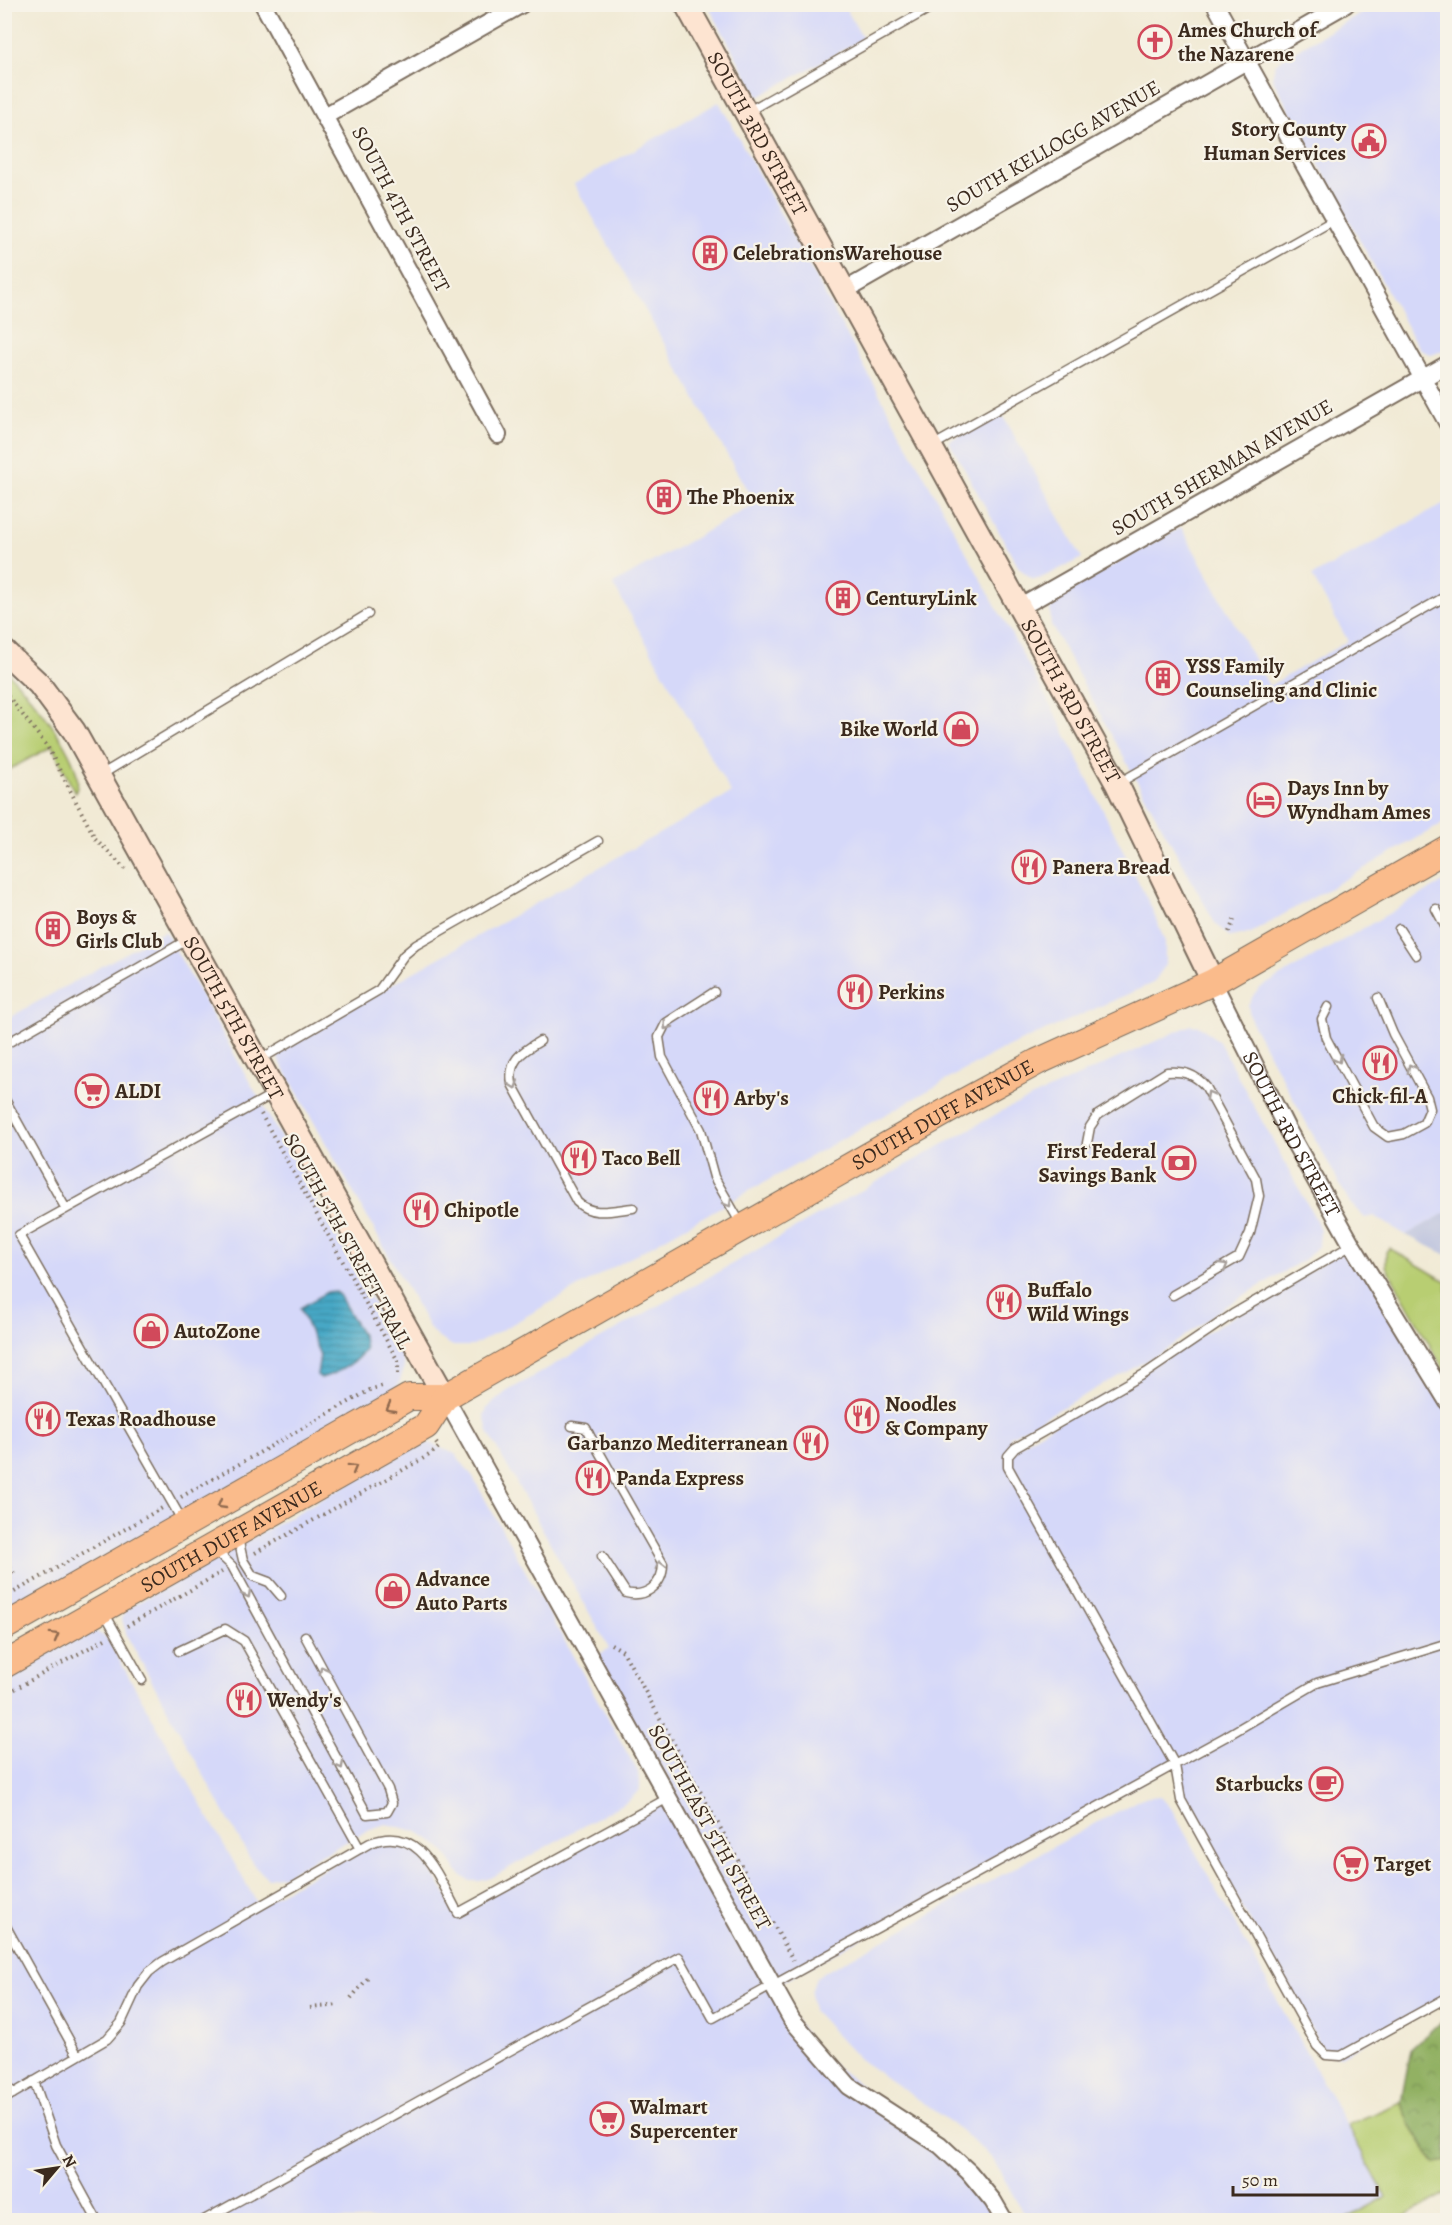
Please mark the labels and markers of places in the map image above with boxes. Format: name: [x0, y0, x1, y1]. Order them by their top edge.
place label: Ames Church of the Nazarene: [1177, 16, 1319, 68]
church icon: Ames Church of the Nazarene: [1137, 24, 1173, 60]
place label: Story County Human Services: [1203, 115, 1347, 167]
public building icon: Story County Human Services: [1351, 123, 1387, 159]
building icon: CelebrationsWarehouse: [692, 235, 728, 271]
place label: CelebrationsWarehouse: [733, 239, 942, 267]
building icon: The Phoenix: [646, 479, 682, 515]
place label: The Phoenix: [687, 483, 795, 511]
building icon: CenturyLink: [825, 580, 861, 616]
place label: CenturyLink: [866, 584, 977, 612]
place label: YSS Family Counseling and Clinic: [1185, 652, 1377, 704]
building icon: YSS Family Counseling and Clinic: [1145, 660, 1181, 696]
shop icon: Bike World: [943, 711, 979, 747]
place label: Bike World: [840, 715, 939, 743]
place label: Days Inn by Wyndham Ames: [1286, 774, 1431, 826]
hotel icon: Days Inn by Wyndham Ames: [1246, 782, 1282, 818]
restaurant icon: Panera Bread: [1011, 849, 1047, 885]
place label: Panera Bread: [1052, 853, 1171, 881]
place label: Boys & Girls Club: [76, 903, 163, 955]
building icon: Boys & Girls Club: [35, 911, 71, 947]
restaurant icon: Perkins: [837, 974, 873, 1010]
place label: Perkins: [878, 978, 945, 1006]
restaurant icon: Chick-fil-A: [1362, 1045, 1398, 1081]
supermarket icon: ALDI: [74, 1073, 110, 1109]
place label: ALDI: [114, 1077, 161, 1105]
restaurant icon: Arby's: [693, 1080, 729, 1116]
place label: Chick-fil-A: [1332, 1082, 1429, 1110]
place label: Arby's: [733, 1084, 789, 1112]
place label: First Federal Savings Bank: [1039, 1137, 1156, 1189]
restaurant icon: Taco Bell: [561, 1140, 597, 1176]
place label: Taco Bell: [602, 1144, 681, 1172]
bank icon: First Federal Savings Bank: [1161, 1145, 1197, 1181]
restaurant icon: Chipotle: [403, 1192, 439, 1228]
place label: Chipotle: [444, 1196, 519, 1224]
place label: Buffalo Wild Wings: [1026, 1276, 1129, 1328]
restaurant icon: Buffalo Wild Wings: [986, 1284, 1022, 1320]
shop icon: AutoZone: [133, 1313, 169, 1349]
place label: AutoZone: [173, 1317, 261, 1345]
place label: Noodles & Company: [885, 1390, 989, 1442]
restaurant icon: Noodles & Company: [844, 1398, 880, 1434]
restaurant icon: Texas Roadhouse: [25, 1401, 61, 1437]
place label: Texas Roadhouse: [66, 1405, 216, 1433]
restaurant icon: Garbanzo Mediterranean: [793, 1425, 829, 1461]
place label: Garbanzo Mediterranean: [567, 1429, 788, 1457]
restaurant icon: Panda Express: [575, 1460, 611, 1496]
place label: Panda Express: [616, 1464, 744, 1492]
place label: Advance Auto Parts: [415, 1565, 508, 1617]
shop icon: Advance Auto Parts: [375, 1573, 411, 1609]
restaurant icon: Wendy's: [226, 1682, 262, 1718]
place label: Wendy's: [266, 1686, 342, 1714]
cafe icon: Starbucks: [1308, 1766, 1344, 1802]
place label: Starbucks: [1216, 1770, 1303, 1798]
supermarket icon: Target: [1333, 1846, 1369, 1882]
place label: Target: [1374, 1850, 1431, 1878]
place label: Walmart Supercenter: [629, 2093, 738, 2145]
supermarket icon: Walmart Supercenter: [589, 2101, 625, 2137]

